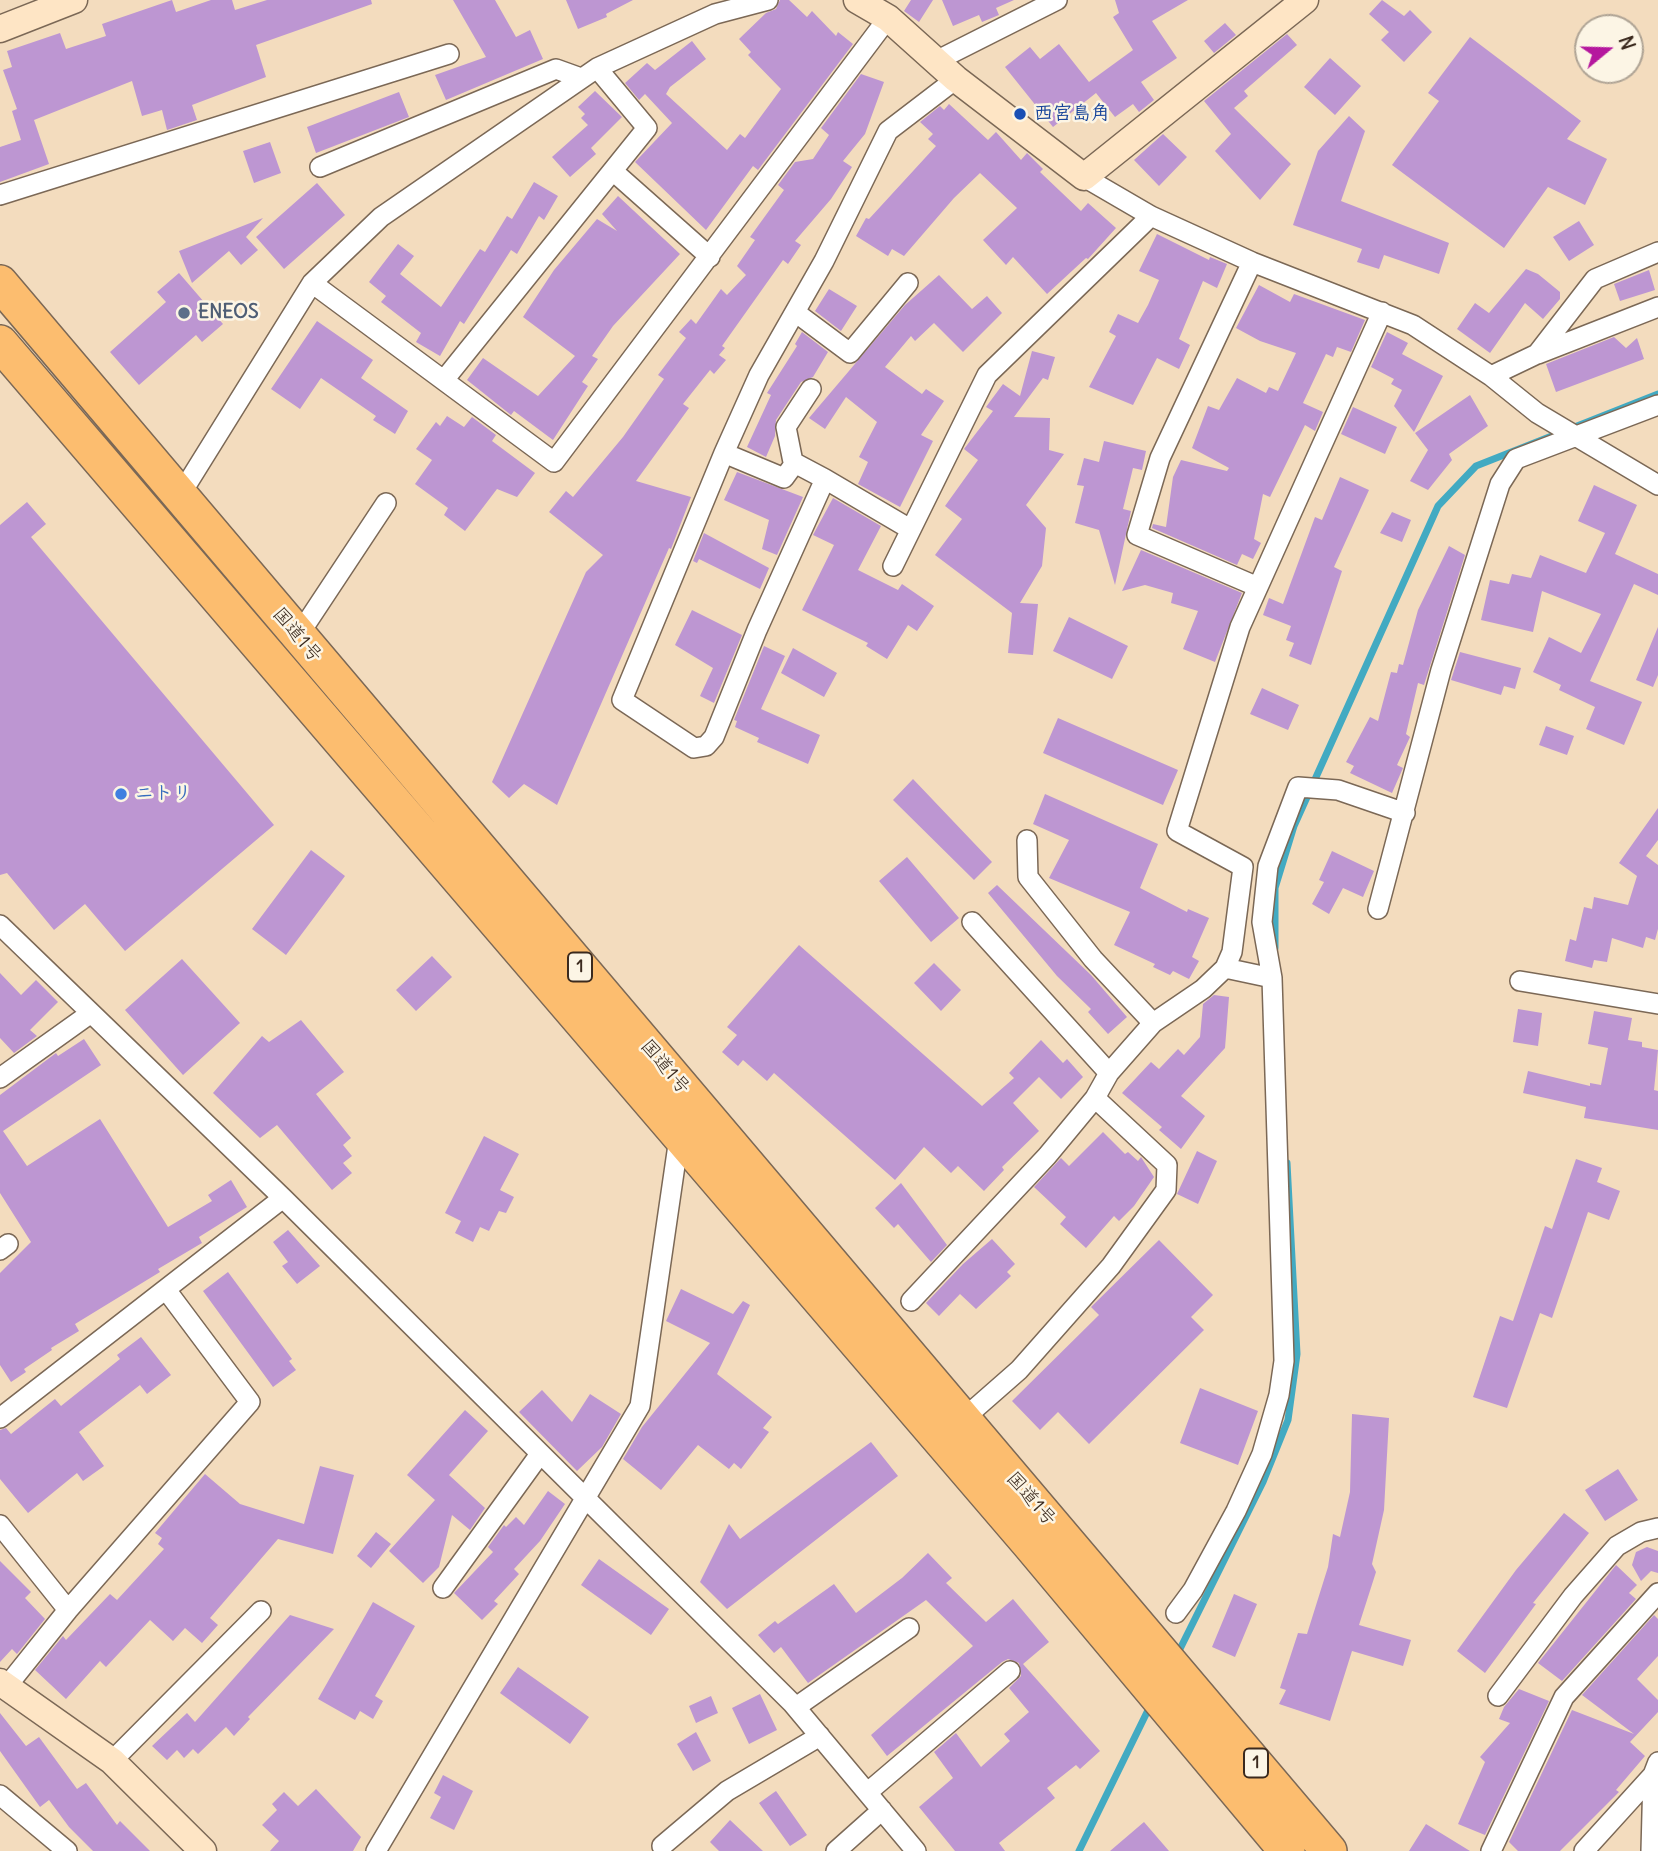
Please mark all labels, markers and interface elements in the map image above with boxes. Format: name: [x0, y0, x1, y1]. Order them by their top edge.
north arrow: [1574, 14, 1644, 84]
text: N: [1613, 33, 1640, 53]
place label: 西宮島角: [1034, 103, 1110, 125]
marker: 西宮島角: [1012, 106, 1028, 122]
place label: ENEOS: [198, 302, 258, 324]
marker: ENEOS: [176, 305, 192, 321]
street label: 国道1号: [268, 603, 326, 667]
place label: ニトリ: [135, 783, 192, 805]
marker: ニトリ: [113, 786, 129, 802]
road number: 1: [568, 952, 592, 982]
street label: 国道1号: [636, 1035, 694, 1099]
street label: 国道1号: [1001, 1467, 1061, 1531]
road number: 1: [1244, 1748, 1268, 1778]

